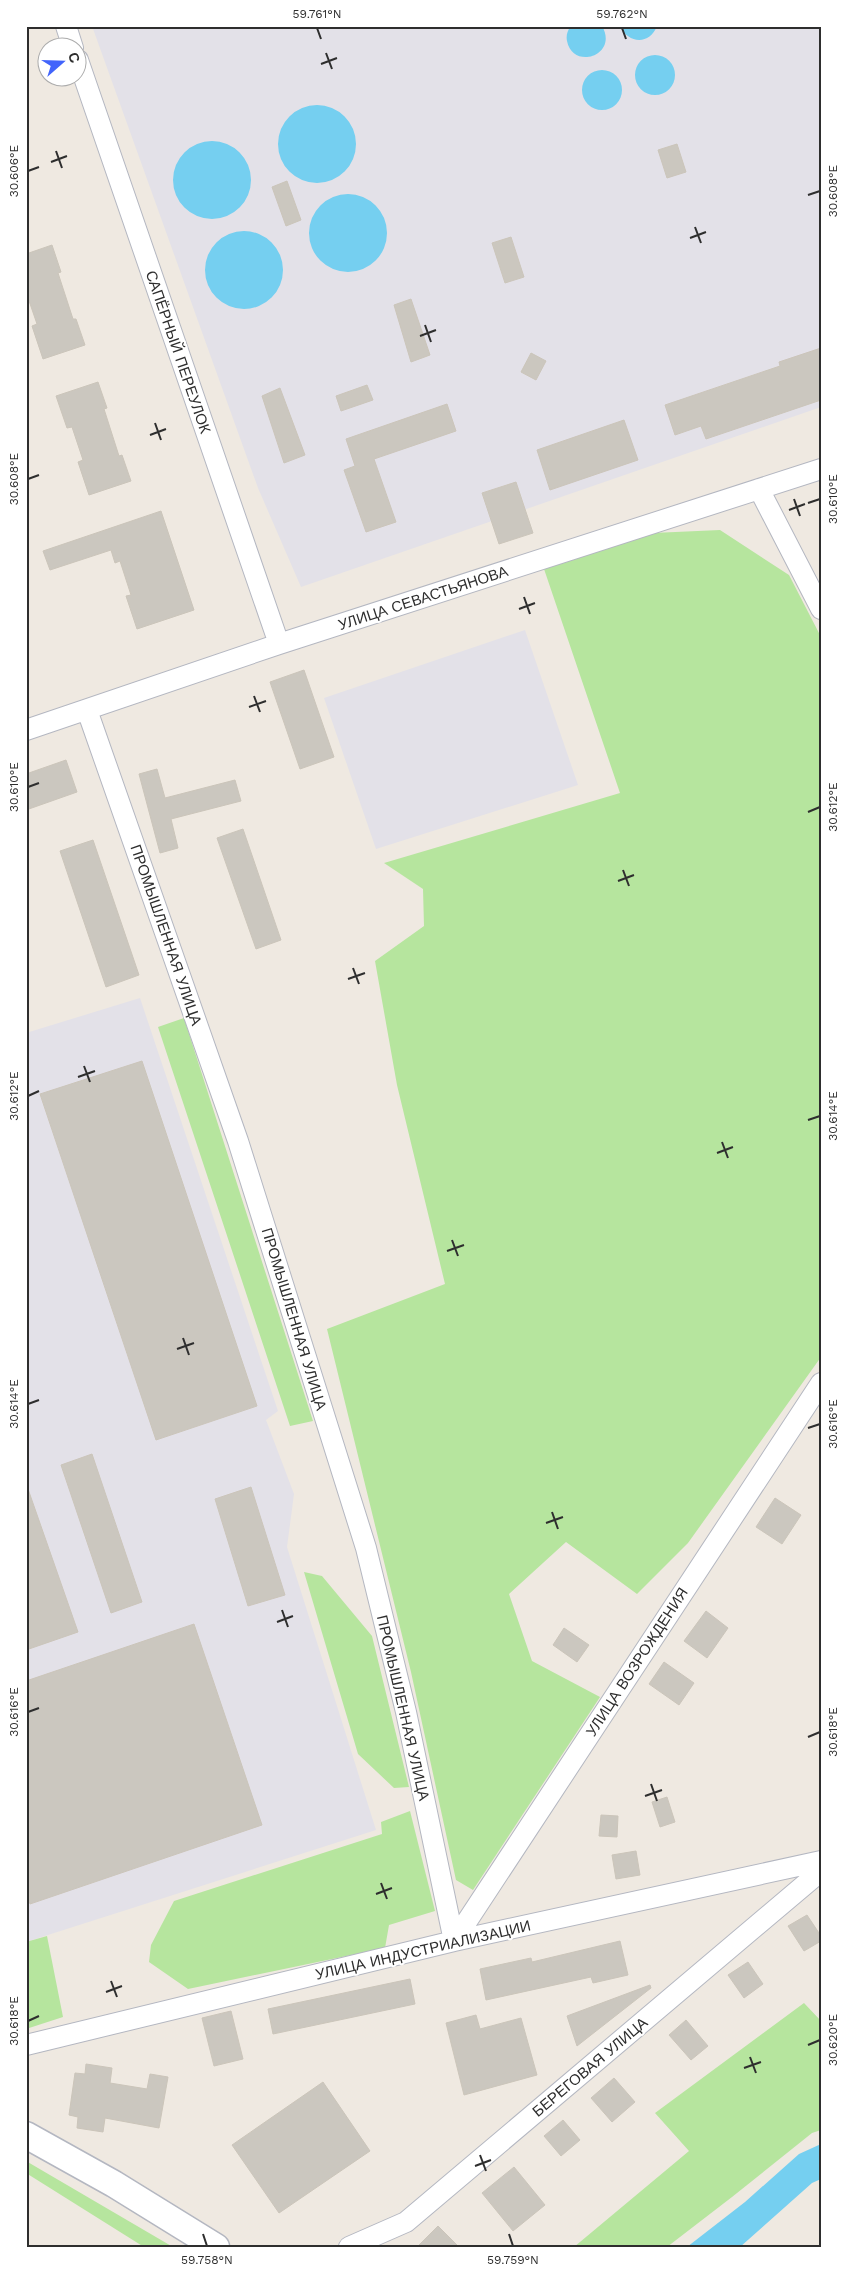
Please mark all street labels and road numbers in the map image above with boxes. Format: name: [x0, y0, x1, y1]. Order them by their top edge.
street label: САПЁРНЫЙ ПЕРЕУЛОК: [142, 268, 214, 436]
street label: УЛИЦА СЕВАСТЬЯНОВА: [336, 562, 510, 634]
street label: ПРОМЫШЛЕННАЯ УЛИЦА: [127, 842, 205, 1028]
street label: ПРОМЫШЛЕННАЯ УЛИЦА: [258, 1226, 330, 1412]
street label: УЛИЦА ВОЗРОЖДЕНИЯ: [582, 1584, 692, 1740]
street label: ПРОМЫШЛЕННАЯ УЛИЦА: [373, 1613, 433, 1803]
street label: УЛИЦА ИНДУСТРИАЛИЗАЦИИ: [314, 1916, 532, 1984]
street label: БЕРЕГОВАЯ УЛИЦА: [529, 2013, 651, 2121]

